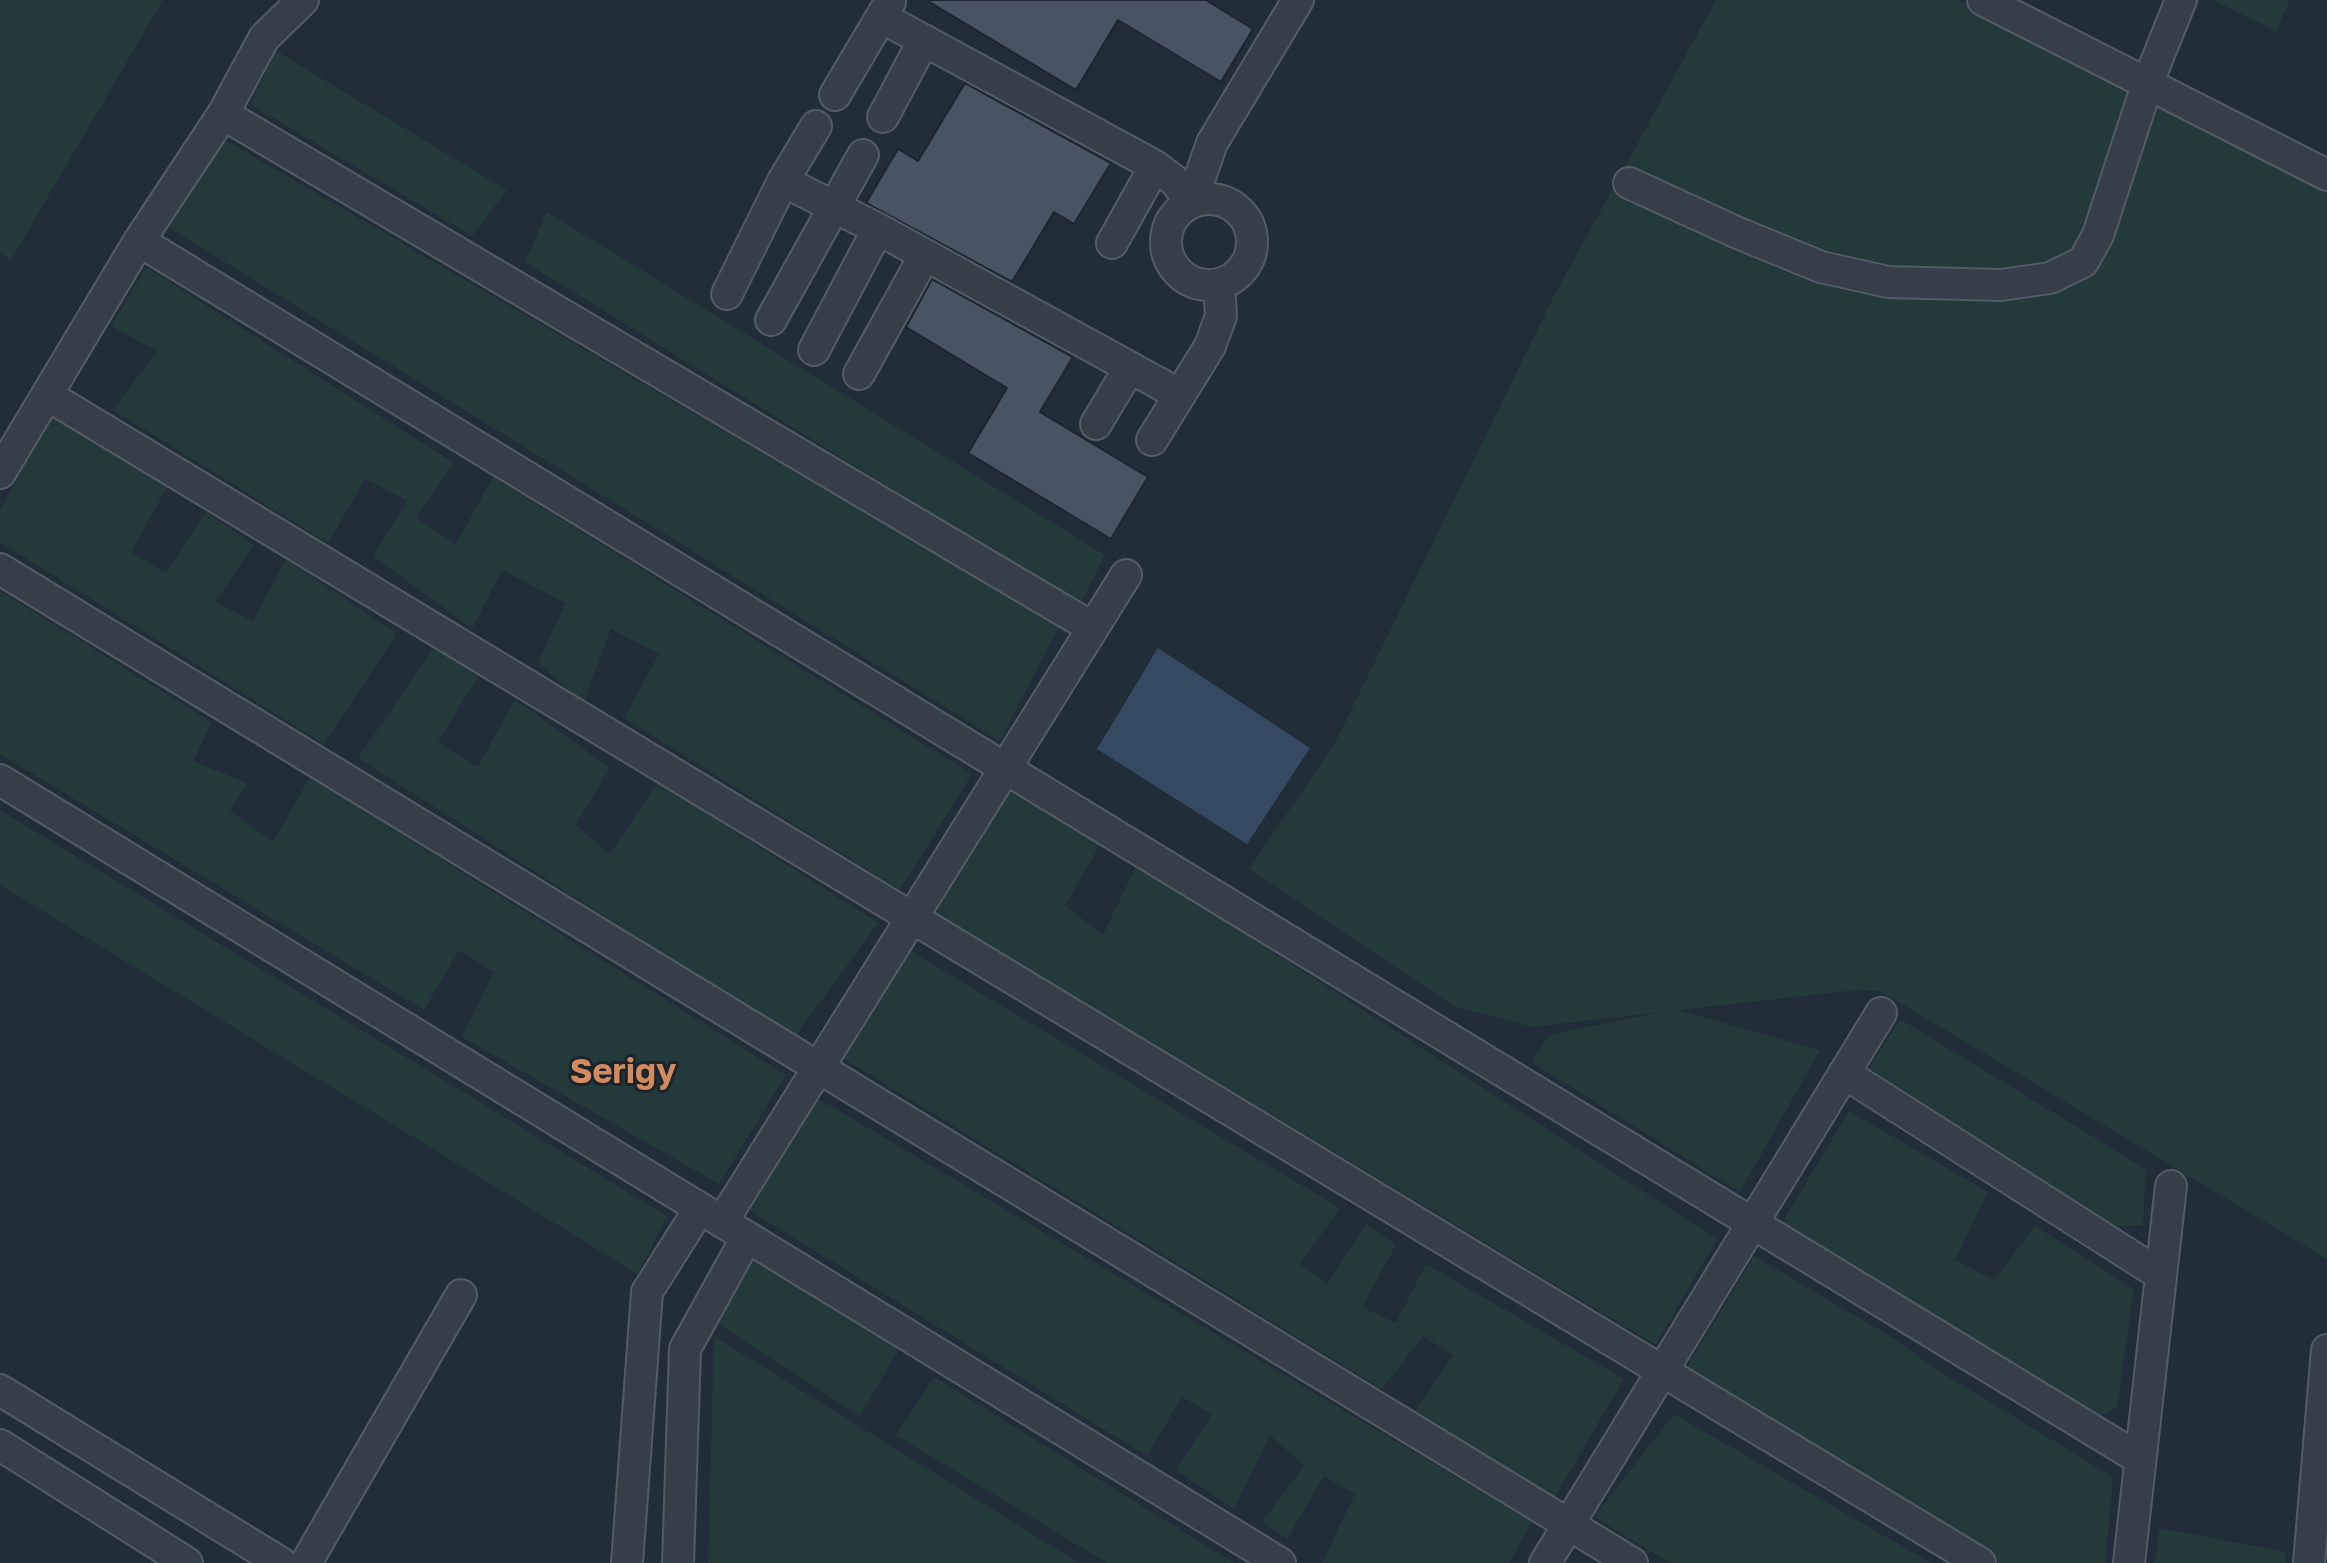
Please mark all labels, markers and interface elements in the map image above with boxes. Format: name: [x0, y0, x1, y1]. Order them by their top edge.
district label: Serigy: [570, 1052, 676, 1092]

